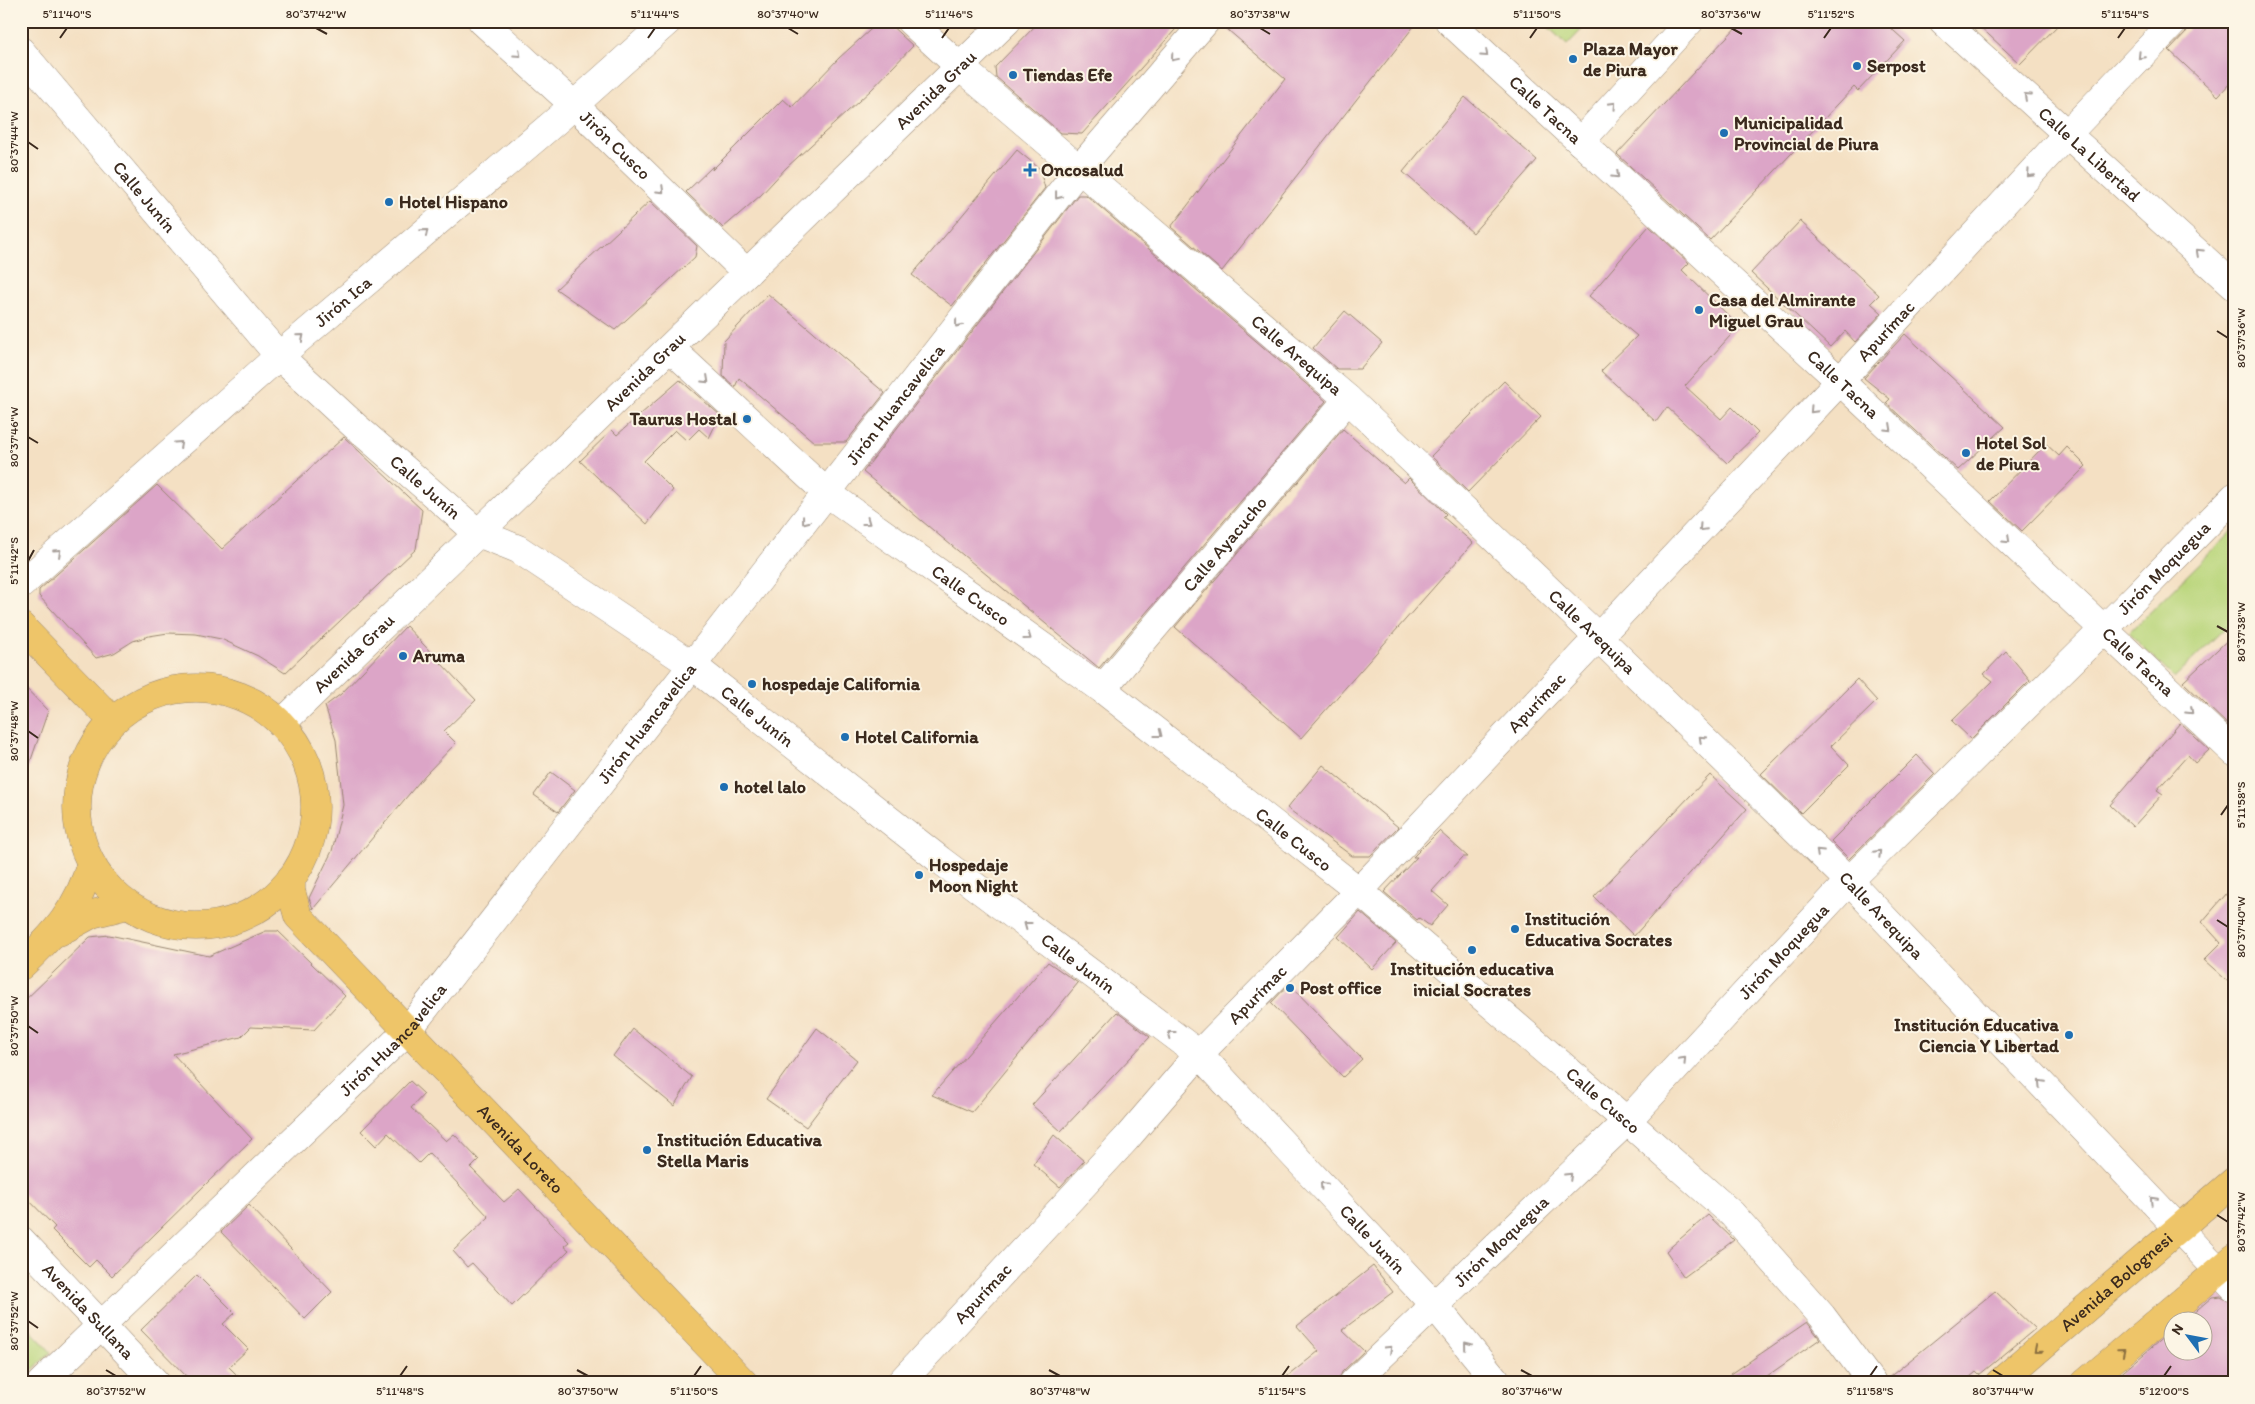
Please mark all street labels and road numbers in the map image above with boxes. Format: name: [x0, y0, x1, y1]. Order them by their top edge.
street label: Avenida Grau: [891, 46, 981, 134]
street label: Calle Tacna: [1504, 71, 1587, 149]
street label: Calle La Libertad: [2034, 102, 2145, 207]
street label: Jirón Cusco: [575, 106, 655, 184]
street label: Calle Junín: [108, 156, 181, 237]
street label: Jirón Ica: [310, 271, 377, 332]
street label: Apurímac: [1853, 296, 1919, 366]
street label: Calle Arequipa: [1246, 310, 1347, 401]
street label: Avenida Grau: [600, 327, 690, 416]
street label: Jirón Huancavelica: [841, 339, 950, 470]
street label: Calle Tacna: [1802, 345, 1884, 424]
street label: Calle Junín: [385, 450, 465, 524]
street label: Calle Ayacucho: [1178, 492, 1272, 596]
street label: Jirón Moquegua: [2113, 516, 2216, 620]
street label: Calle Cusco: [927, 560, 1014, 631]
street label: Calle Arequipa: [1544, 585, 1641, 679]
street label: Avenida Grau: [309, 609, 399, 698]
street label: Calle Tacna: [2097, 622, 2179, 701]
street label: Jirón Huancavelica: [593, 658, 701, 788]
street label: Apurímac: [1503, 668, 1570, 737]
street label: Calle Junín: [716, 681, 798, 752]
street label: Calle Cusco: [1251, 803, 1336, 876]
street label: Calle Arequipa: [1835, 867, 1929, 964]
street label: Jirón Moquegua: [1734, 898, 1834, 1004]
street label: Calle Junín: [1037, 928, 1120, 998]
street label: Apurímac: [1223, 960, 1291, 1029]
street label: Jirón Huancavelica: [335, 978, 452, 1101]
street label: Calle Cusco: [1561, 1062, 1645, 1139]
street label: Avenida Loreto: [473, 1100, 568, 1198]
street label: Jirón Moquegua: [1449, 1190, 1554, 1292]
street label: Calle Junín: [1335, 1200, 1410, 1279]
street label: Avenida Bolognesi: [2056, 1228, 2177, 1336]
street label: Avenida Sullana: [38, 1258, 139, 1365]
street label: Apurímac: [949, 1259, 1016, 1328]

